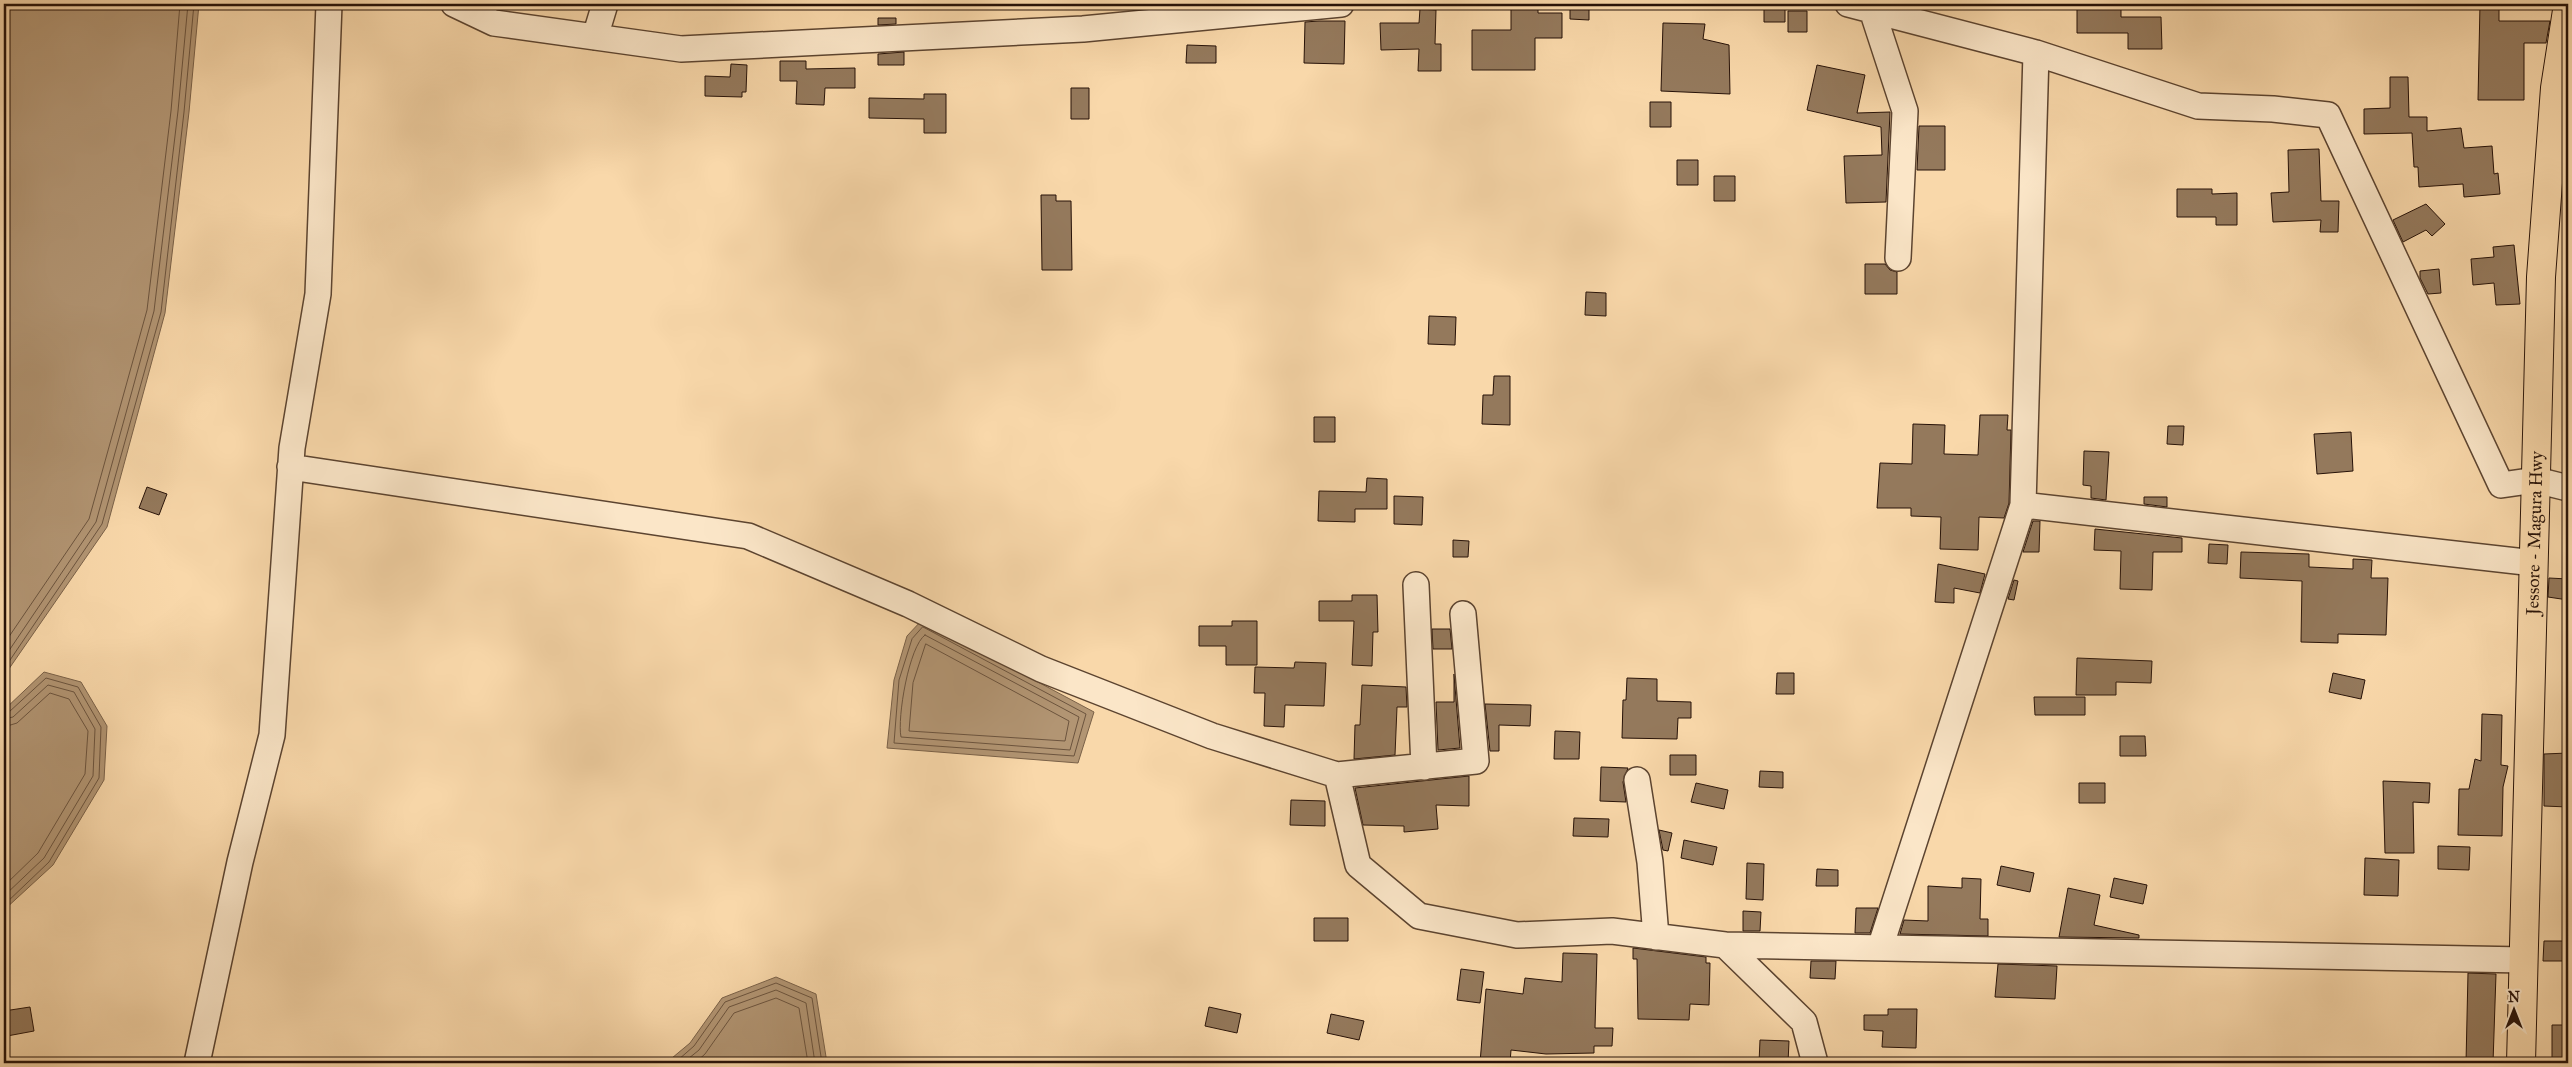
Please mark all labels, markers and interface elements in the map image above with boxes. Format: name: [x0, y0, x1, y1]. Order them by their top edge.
street label: Jessore - Magura Hwy: [2521, 450, 2548, 618]
north arrow: [2490, 984, 2540, 1034]
text: N: [2508, 989, 2520, 1006]

